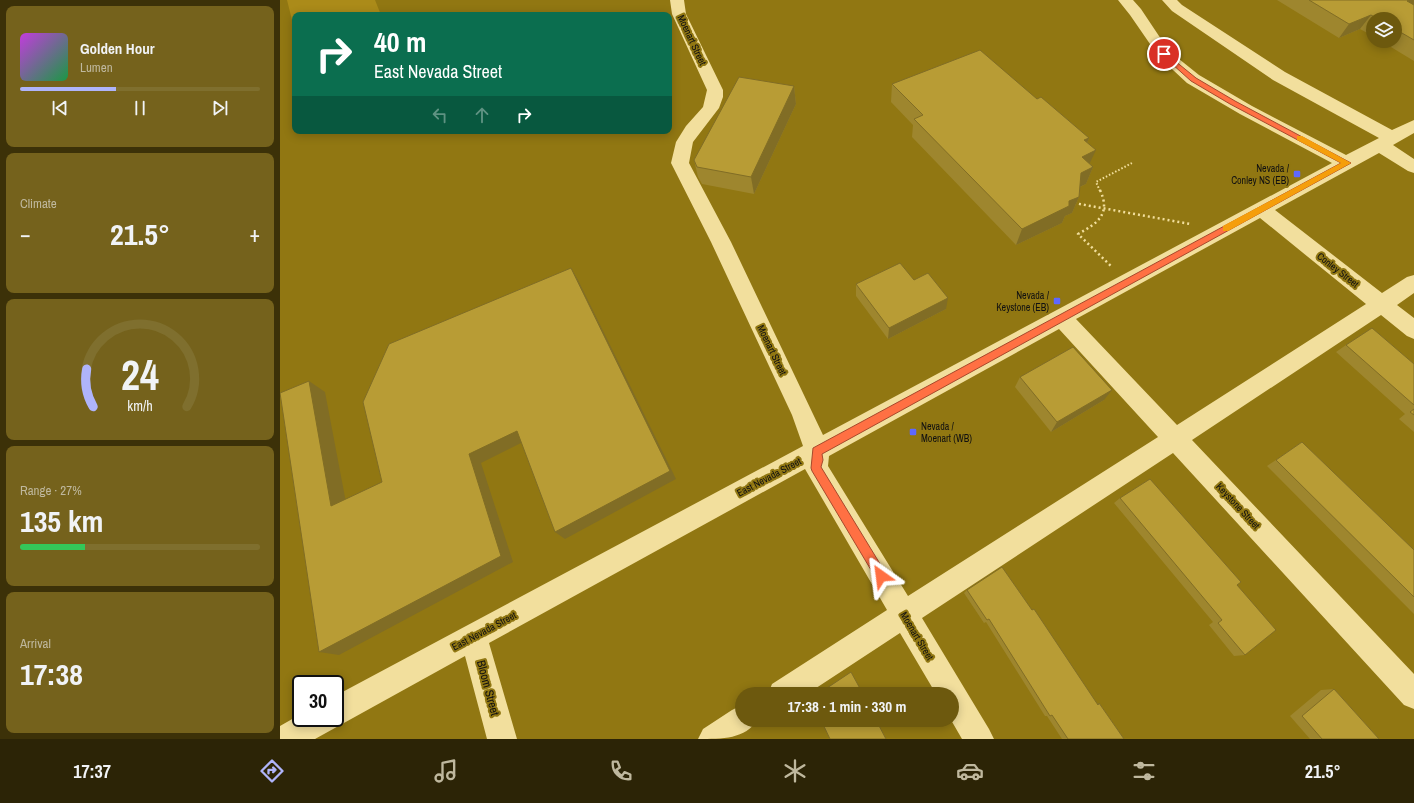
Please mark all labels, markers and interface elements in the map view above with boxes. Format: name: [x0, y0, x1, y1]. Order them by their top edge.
map controls: [1366, 12, 1402, 48]
button: layers: [1366, 12, 1402, 48]
street label: Moenart Street: [675, 13, 710, 68]
text: 40 m: [374, 23, 426, 61]
icon: right: [308, 28, 360, 80]
pin: [1147, 37, 1181, 71]
text: Golden Hour: [80, 38, 155, 59]
icon: arrive: [1153, 43, 1175, 65]
text: Lumen: [80, 59, 113, 76]
text: East Nevada Street: [374, 59, 502, 84]
icon: previous: [49, 97, 71, 119]
icon: pause: [129, 97, 151, 119]
icon: next: [209, 97, 231, 119]
icon: left: [429, 104, 451, 126]
icon: ahead: [471, 104, 493, 126]
icon: right: [513, 104, 535, 126]
place label: Nevada / Conley NS (EB): [1231, 162, 1290, 187]
marker: Nevada / Conley NS (EB): [1292, 169, 1302, 179]
text: Climate: [20, 195, 57, 212]
text: 21.5°: [110, 214, 170, 254]
text: −: [20, 219, 31, 249]
text: +: [249, 219, 260, 249]
street label: Conley Street: [1314, 250, 1362, 291]
place label: Nevada / Keystone (EB): [996, 289, 1050, 314]
marker: Nevada / Keystone (EB): [1052, 296, 1062, 306]
street label: Moenart Street: [754, 323, 790, 378]
text: 24: [121, 347, 159, 403]
text: km/h: [127, 396, 153, 415]
place label: Nevada / Moenart (WB): [921, 420, 972, 445]
marker: Nevada / Moenart (WB): [908, 427, 918, 437]
street label: East Nevada Street: [735, 454, 804, 499]
street label: Keystone Street: [1213, 480, 1263, 532]
text: Range · 27%: [20, 482, 82, 499]
text: 135 km: [20, 501, 103, 541]
position arrow: [860, 555, 902, 597]
street label: East Nevada Street: [450, 608, 519, 653]
street label: Moenart Street: [897, 609, 937, 663]
text: Arrival: [20, 635, 51, 652]
text: 17:38: [20, 654, 83, 694]
street label: Bloom Street: [473, 658, 503, 718]
speed limit sign: 30: [292, 675, 344, 727]
text: 17:38 · 1 min · 330 m: [788, 696, 906, 717]
icon: directions: [258, 757, 286, 785]
icon: music: [432, 757, 460, 785]
icon: phone: [607, 757, 635, 785]
icon: climate: [781, 757, 809, 785]
icon: car: [956, 757, 984, 785]
icon: filters: [1130, 757, 1158, 785]
text: 17:37: [73, 759, 111, 784]
text: 21.5°: [1305, 759, 1341, 784]

